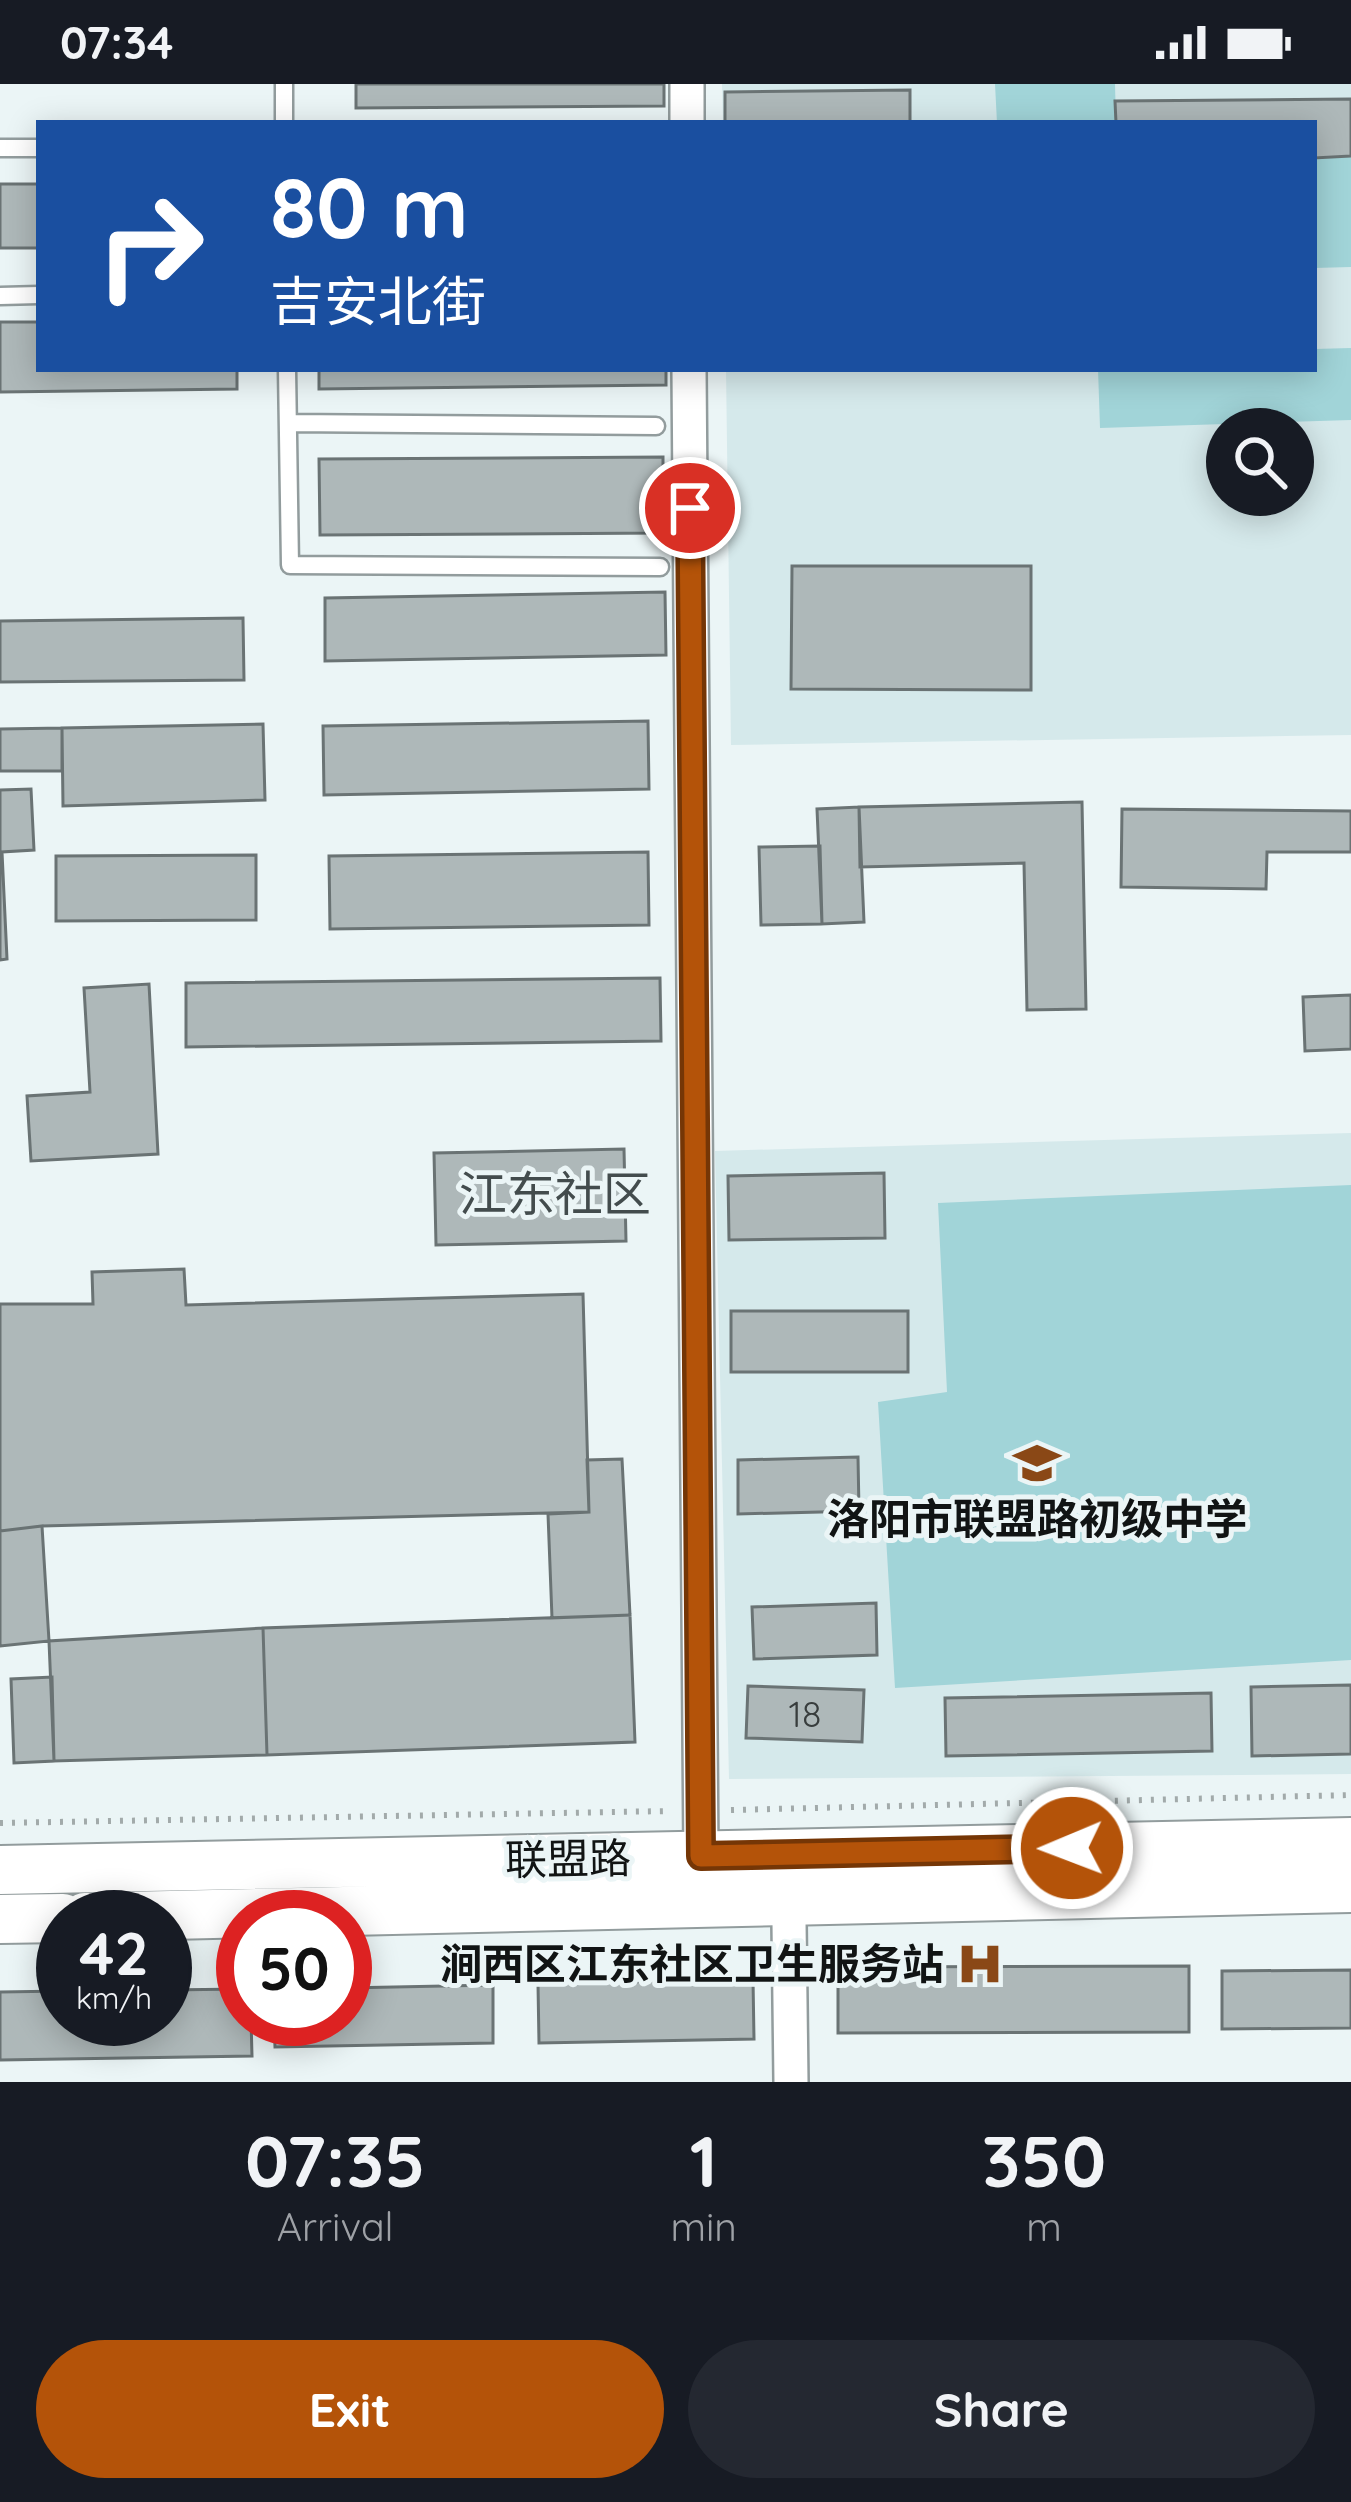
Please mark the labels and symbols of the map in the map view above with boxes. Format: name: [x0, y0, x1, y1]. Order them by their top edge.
pin: [639, 457, 741, 559]
district label: 江东社区: [459, 1163, 651, 1223]
school or university icon: 洛阳市联盟路初级中学: [1012, 1438, 1062, 1488]
place label: 洛阳市联盟路初级中学: [827, 1492, 1247, 1545]
house number: 18: [789, 1691, 821, 1736]
position arrow: [1009, 1785, 1135, 1911]
street label: 联盟路: [505, 1831, 631, 1886]
speed limit sign: 50: [216, 1890, 372, 2046]
place label: 涧西区江东社区卫生服务站: [440, 1937, 944, 1990]
hospital icon: 涧西区江东社区卫生服务站: [955, 1939, 1005, 1989]

